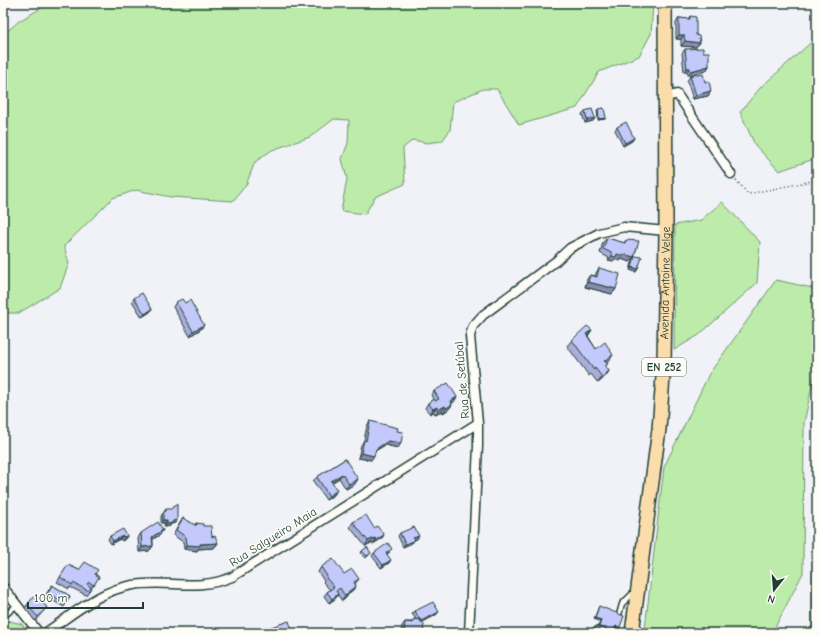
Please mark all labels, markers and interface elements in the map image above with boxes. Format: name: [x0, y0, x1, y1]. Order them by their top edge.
street label: Avenida Antoine Velge: [657, 226, 673, 340]
street label: Rua de Setúbal: [452, 341, 472, 419]
road number: EN 252: [642, 358, 686, 376]
street label: Rua Salgueiro Maia: [227, 505, 319, 569]
north arrow: [754, 570, 794, 610]
scale bar: [28, 584, 143, 610]
text: 100 m: [34, 591, 67, 605]
text: N: [766, 592, 777, 606]

